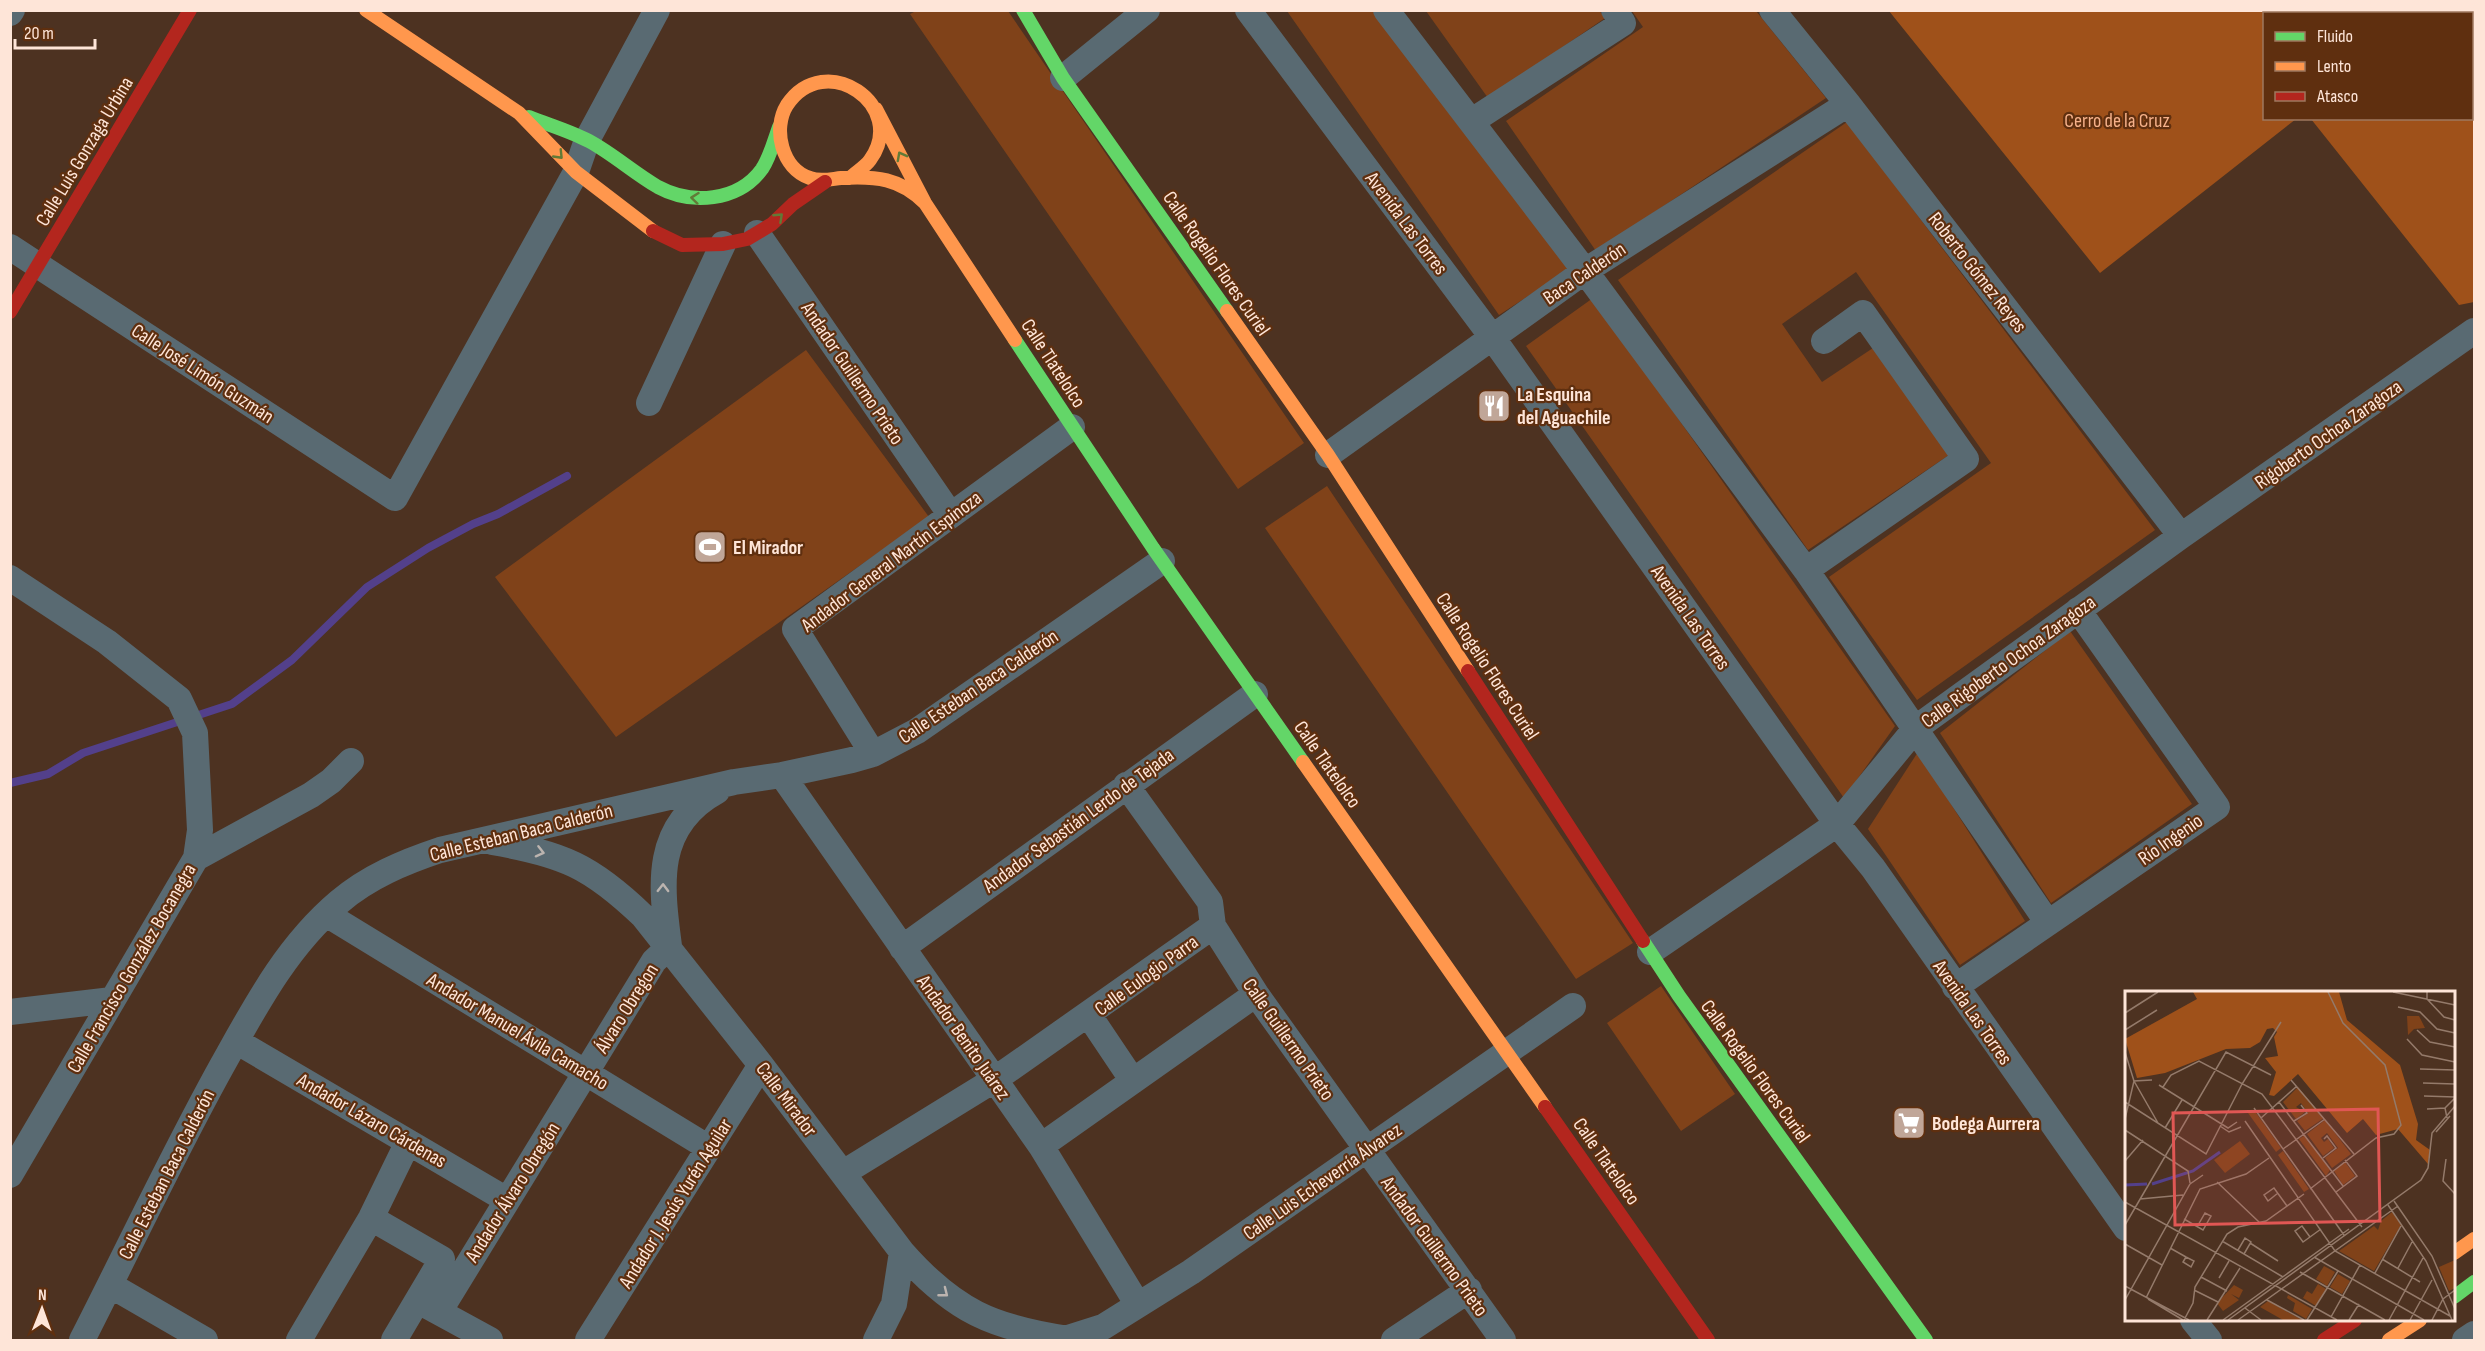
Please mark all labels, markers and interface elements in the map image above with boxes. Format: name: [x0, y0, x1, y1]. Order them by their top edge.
scale bar: [15, 12, 94, 50]
legend: [2263, 12, 2473, 120]
text: 20 m: [24, 23, 54, 44]
text: Fluido: [2317, 26, 2353, 47]
text: Lento: [2317, 56, 2351, 77]
street label: Calle Luis Gonzaga Urbina: [31, 73, 139, 230]
text: Atasco: [2316, 86, 2358, 107]
park label: Cerro de la Cruz: [2064, 109, 2170, 133]
one-way arrow: [552, 148, 563, 159]
one-way arrow: [897, 151, 908, 162]
street label: Avenida Las Torres: [1359, 167, 1453, 280]
street label: Calle Rogelio Flores Curiel: [1157, 187, 1275, 340]
one-way arrow: [691, 192, 700, 204]
street label: Roberto Gómez Reyes: [1923, 208, 2032, 338]
one-way arrow: [772, 213, 783, 224]
street label: Baca Calderón: [1539, 237, 1631, 310]
street label: Andador Guillermo Prieto: [795, 297, 909, 449]
street label: Calle Tlatelolco: [1016, 315, 1091, 412]
street label: Calle José Limón Guzmán: [127, 319, 278, 429]
street label: Rigoberto Ochoa Zaragoza: [2250, 375, 2407, 495]
place label: La Esquina del Aguachile: [1517, 383, 1610, 430]
restaurant icon: La Esquina del Aguachile: [1476, 388, 1512, 424]
street label: Andador General Martín Espinoza: [796, 486, 987, 638]
sports icon: El Mirador: [692, 529, 728, 565]
place label: El Mirador: [733, 536, 803, 560]
street label: Avenida Las Torres: [1645, 560, 1735, 675]
street label: Calle Rogelio Flores Curiel: [1431, 588, 1544, 745]
street label: Calle Rigoberto Ochoa Zaragoza: [1917, 590, 2101, 733]
street label: Calle Esteban Baca Calderón: [894, 624, 1063, 749]
street label: Calle Tlatelolco: [1288, 716, 1366, 813]
street label: Andador Sebastián Lerdo de Tejada: [978, 743, 1179, 899]
street label: Calle Esteban Baca Calderón: [427, 799, 615, 867]
street label: Río Ingenio: [2134, 809, 2208, 871]
one-way arrow: [535, 844, 545, 857]
street label: Calle Francisco González Bocanegra: [62, 860, 202, 1077]
one-way arrow: [657, 884, 669, 893]
street label: Calle Eulogio Parra: [1090, 930, 1203, 1021]
street label: Avenida Las Torres: [1927, 955, 2017, 1070]
street label: Álvaro Obregon: [589, 959, 664, 1059]
street label: Andador Manuel Ávila Camacho: [422, 968, 613, 1096]
street label: Andador Benito Juárez: [911, 970, 1015, 1104]
street label: Calle Guillermo Prieto: [1237, 974, 1339, 1105]
inset map: [2125, 991, 2455, 1321]
street label: Calle Rogelio Flores Curiel: [1695, 995, 1815, 1148]
street label: Calle Mirador: [750, 1058, 822, 1142]
street label: Andador Lázaro Cárdenas: [292, 1068, 450, 1173]
street label: Calle Esteban Baca Calderón: [114, 1085, 220, 1263]
supermarket icon: Bodega Aurrera: [1891, 1105, 1927, 1141]
place label: Bodega Aurrera: [1932, 1112, 2040, 1136]
street label: Calle Tlatelolco: [1567, 1113, 1645, 1210]
street label: Andador J. Jesús Yurén Aguilar: [613, 1114, 738, 1293]
street label: Andador Álvaro Obregón: [460, 1118, 565, 1268]
street label: Calle Luis Echeverría Álvarez: [1239, 1118, 1407, 1246]
street label: Andador Guillermo Prieto: [1375, 1171, 1493, 1321]
north arrow: [12, 1279, 72, 1339]
text: N: [38, 1286, 47, 1305]
one-way arrow: [937, 1286, 948, 1297]

